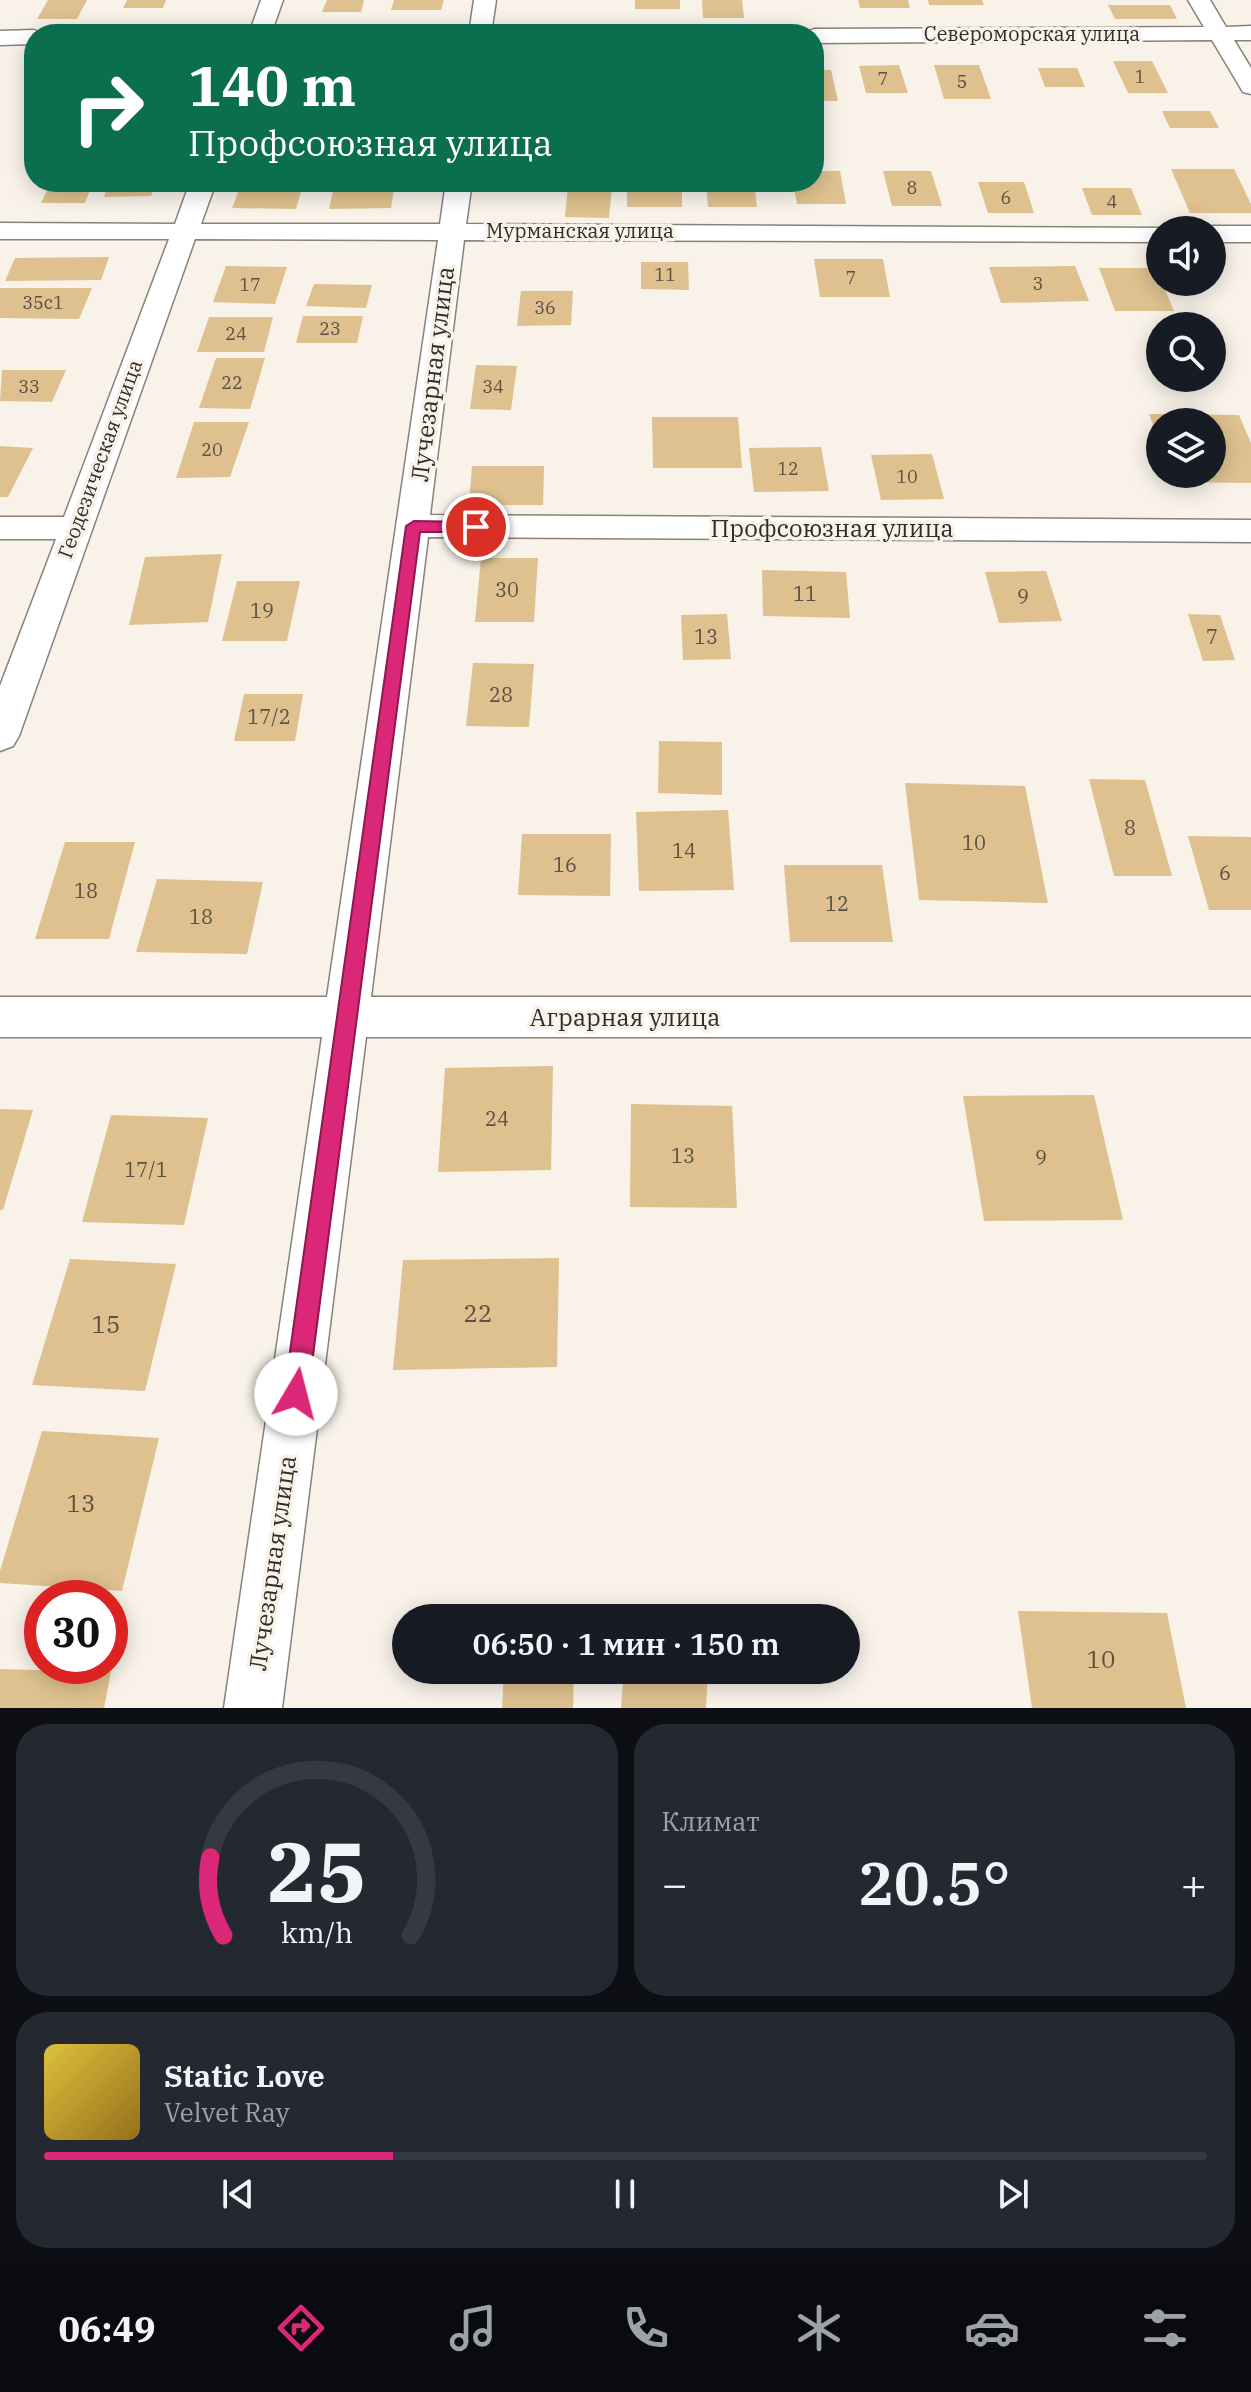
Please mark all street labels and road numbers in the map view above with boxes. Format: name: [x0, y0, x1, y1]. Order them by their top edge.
street label: Североморская улица: [924, 20, 1140, 47]
street label: Мурманская улица: [486, 217, 674, 244]
street label: Лучезарная улица: [403, 264, 461, 483]
street label: Геодезическая улица: [51, 356, 148, 562]
street label: Профсоюзная улица: [710, 512, 954, 544]
street label: Аграрная улица: [530, 1001, 720, 1033]
street label: Лучезарная улица: [241, 1453, 303, 1672]

